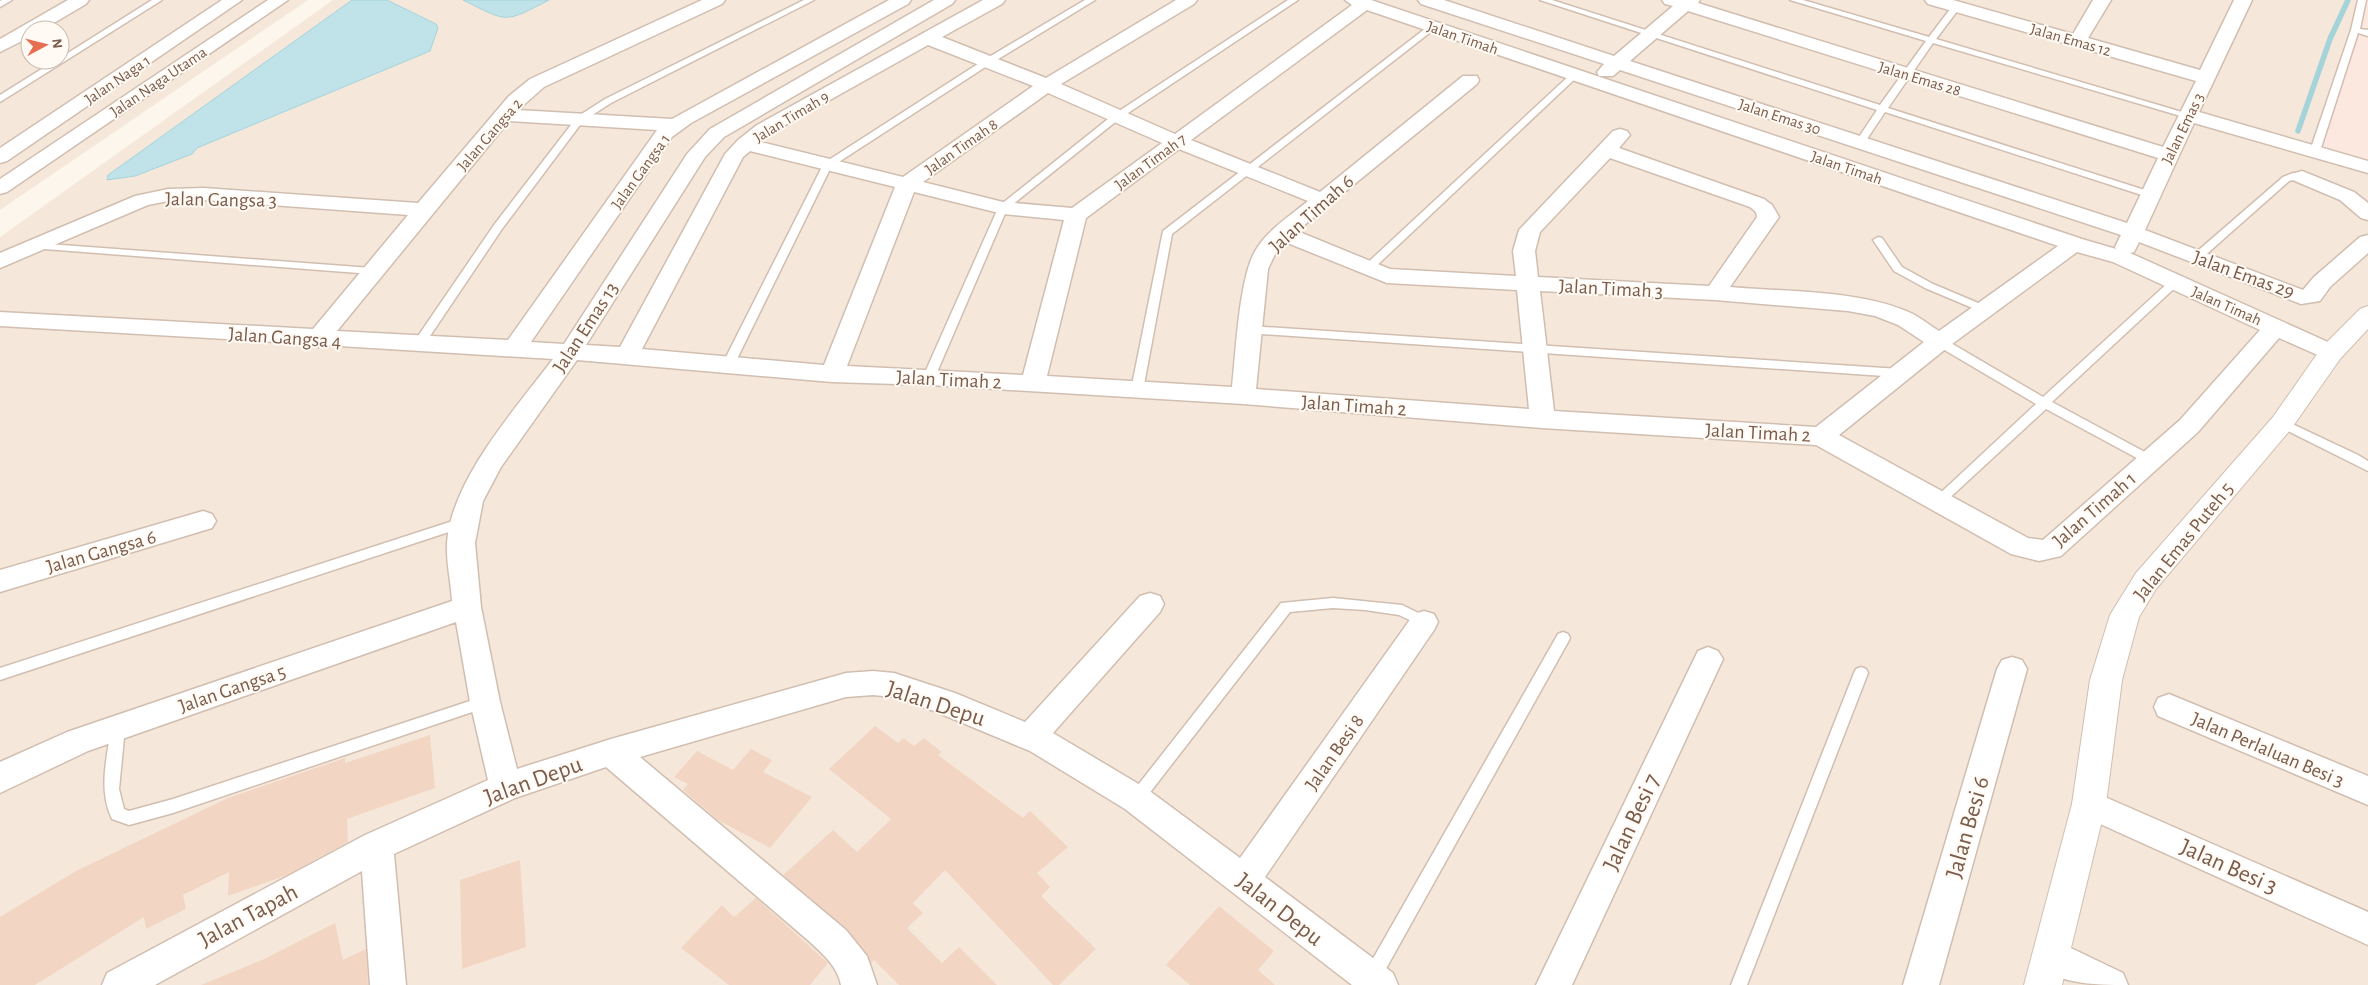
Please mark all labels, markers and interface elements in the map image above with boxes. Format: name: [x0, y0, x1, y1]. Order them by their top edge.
street label: Jalan Timah: [1425, 18, 1500, 58]
north arrow: [20, 20, 70, 70]
street label: Jalan Emas 12: [2029, 21, 2113, 59]
text: N: [49, 38, 64, 49]
street label: Jalan Naga Utama: [108, 44, 210, 120]
street label: Jalan Naga 1: [82, 52, 153, 107]
street label: Jalan Emas 28: [1877, 59, 1963, 99]
street label: Jalan Timah 9: [751, 88, 832, 145]
street label: Jalan Emas 3: [2159, 90, 2207, 167]
street label: Jalan Gangsa 2: [454, 95, 525, 174]
street label: Jalan Emas 30: [1737, 96, 1823, 138]
street label: Jalan Timah 8: [922, 116, 1001, 178]
street label: Jalan Gangsa 1: [608, 131, 673, 212]
street label: Jalan Timah 7: [1112, 131, 1189, 193]
street label: Jalan Timah: [1809, 148, 1884, 188]
street label: Jalan Timah 6: [1266, 171, 1358, 257]
street label: Jalan Gangsa 3: [165, 189, 277, 211]
street label: Jalan Emas 29: [2190, 247, 2297, 303]
street label: Jalan Timah 3: [1558, 276, 1664, 302]
street label: Jalan Emas 13: [549, 279, 622, 376]
street label: Jalan Timah: [2189, 283, 2264, 328]
street label: Jalan Gangsa 4: [228, 324, 342, 352]
street label: Jalan Timah 2: [896, 367, 1002, 393]
street label: Jalan Timah 2: [1301, 392, 1407, 420]
street label: Jalan Timah 2: [1705, 420, 1811, 446]
street label: Jalan Timah 1: [2049, 468, 2140, 551]
street label: Jalan Emas Puteh 5: [2130, 479, 2237, 605]
street label: Jalan Gangsa 6: [44, 527, 158, 577]
street label: Jalan Gangsa 5: [176, 661, 288, 717]
street label: Jalan Depu: [883, 677, 988, 731]
street label: Jalan Perlaluan Besi 3: [2188, 709, 2347, 791]
street label: Jalan Besi 8: [1302, 711, 1368, 794]
street label: Jalan Depu: [481, 752, 585, 810]
street label: Jalan Besi 7: [1599, 770, 1665, 874]
street label: Jalan Besi 6: [1942, 774, 1994, 881]
street label: Jalan Besi 3: [2176, 835, 2281, 899]
street label: Jalan Depu: [1232, 869, 1327, 951]
street label: Jalan Tapah: [195, 880, 302, 952]

